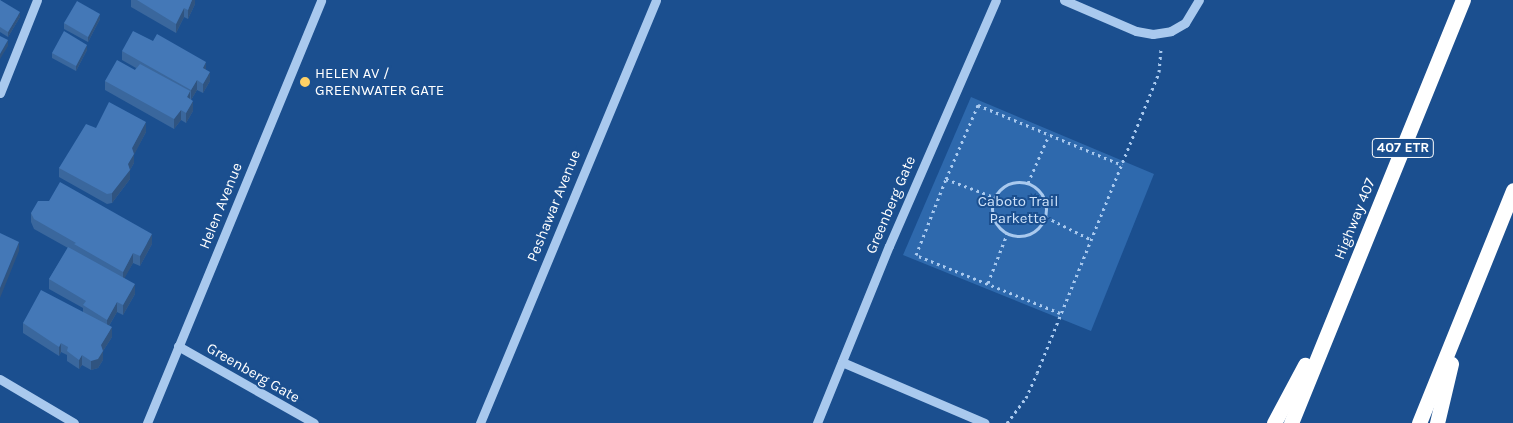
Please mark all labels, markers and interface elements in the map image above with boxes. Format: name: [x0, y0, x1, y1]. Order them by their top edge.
place label: HELEN AV / GREENWATER GATE: [315, 64, 444, 99]
marker: HELEN AV / GREENWATER GATE: [299, 76, 311, 88]
road number: 407 ETR: [1372, 136, 1434, 160]
street label: Peshawar Avenue: [523, 148, 585, 264]
street label: Greenberg Gate: [862, 153, 920, 257]
street label: Helen Avenue: [195, 160, 247, 252]
street label: Highway 407: [1331, 176, 1379, 262]
park label: Caboto Trail Parkette: [978, 192, 1058, 227]
street label: Greenberg Gate: [203, 339, 303, 407]

